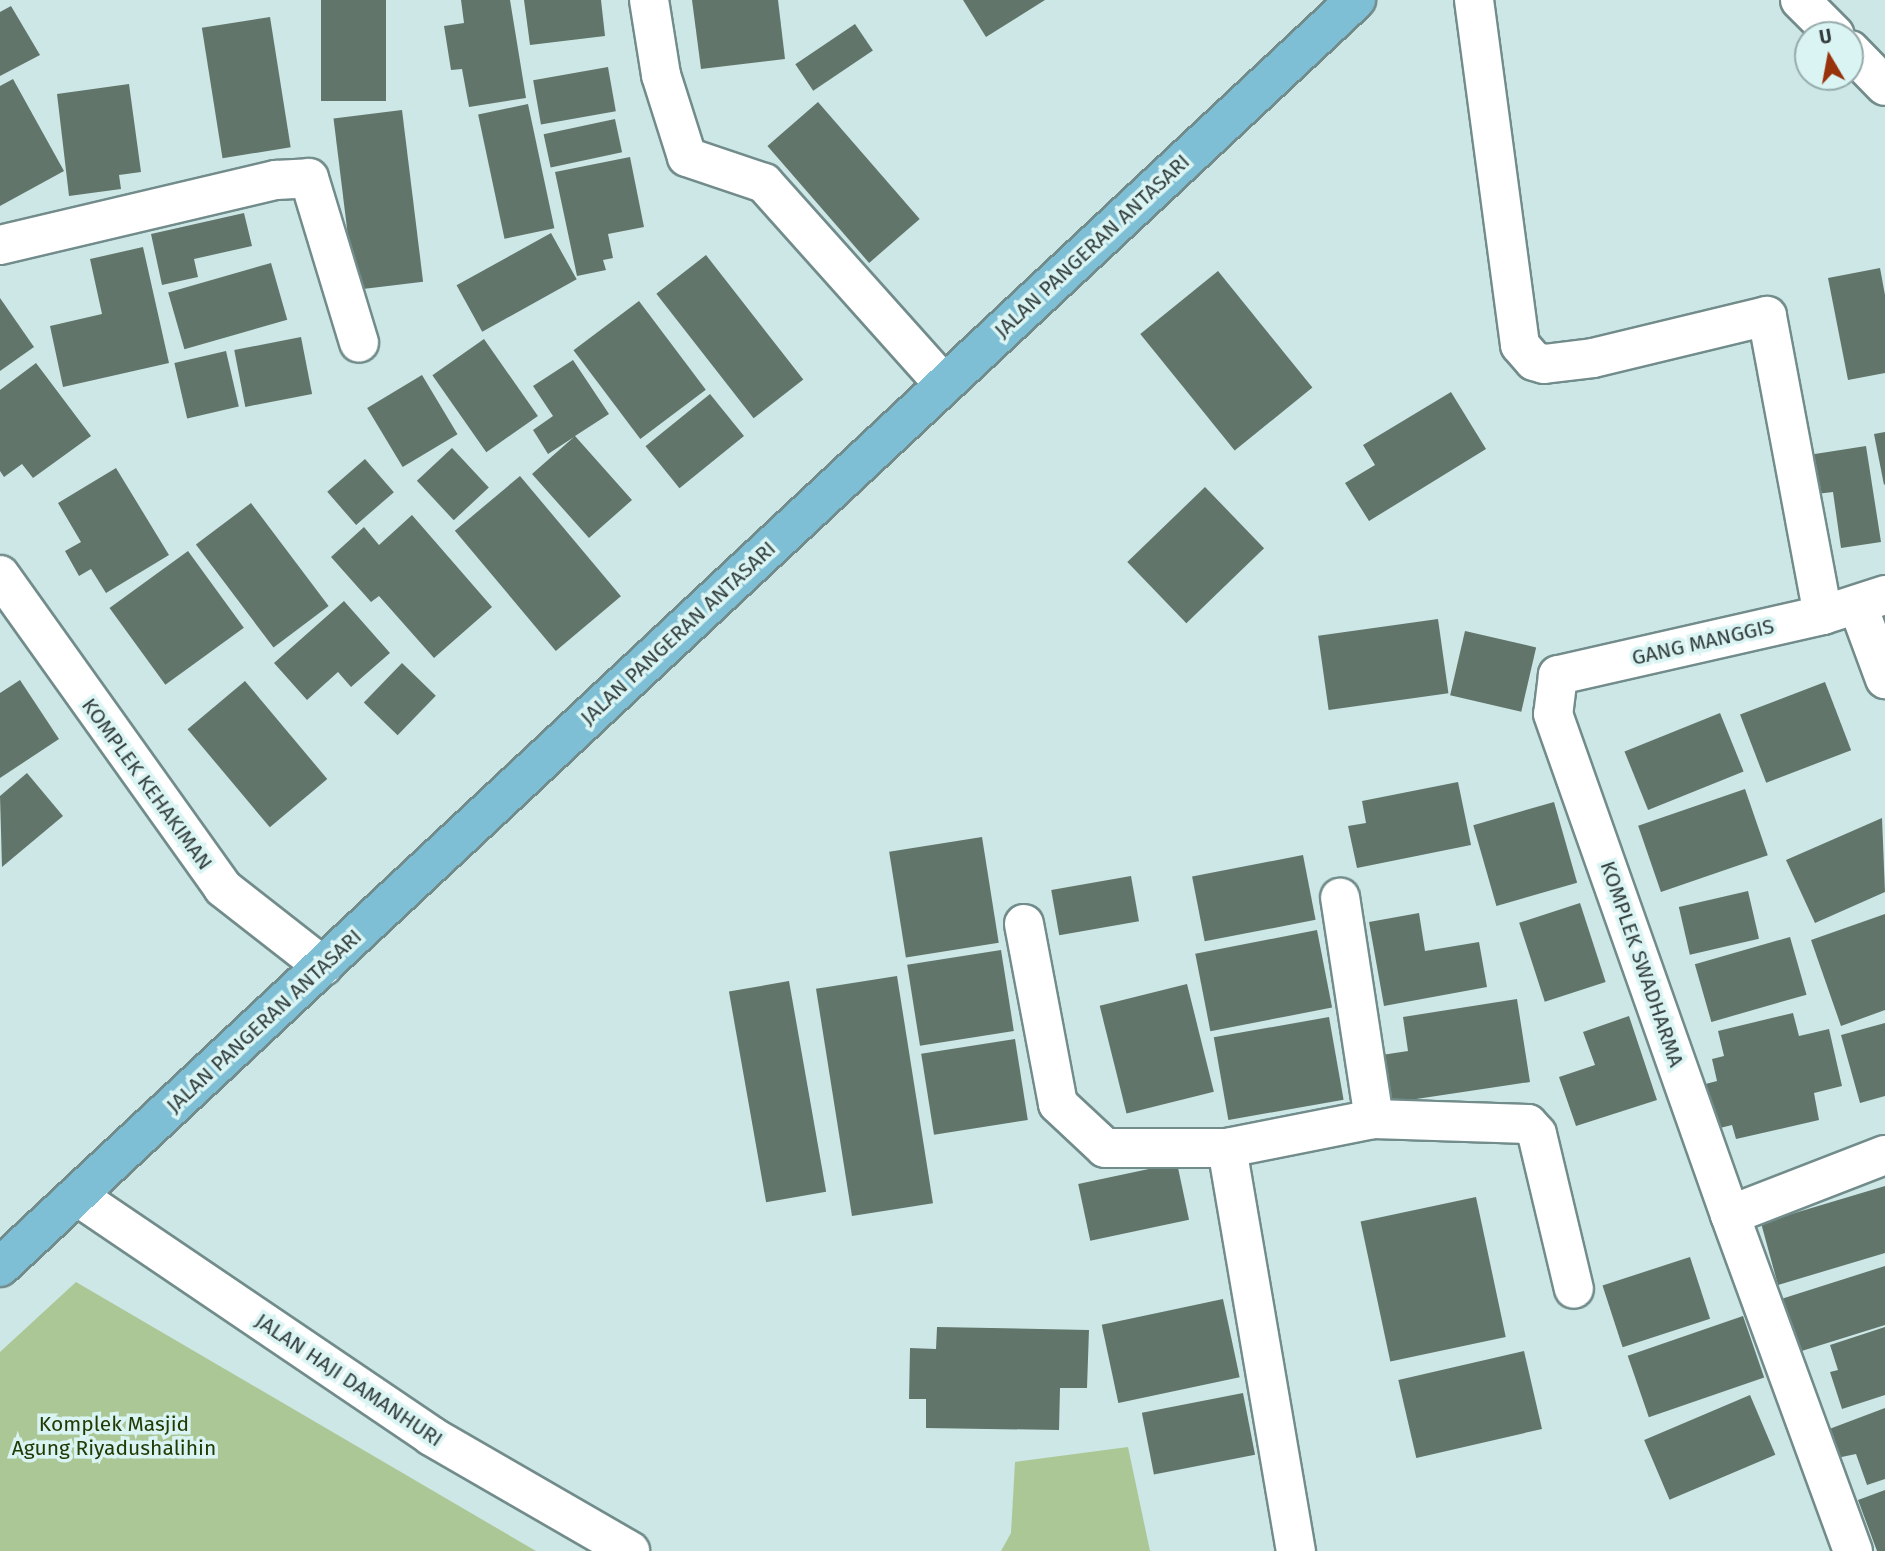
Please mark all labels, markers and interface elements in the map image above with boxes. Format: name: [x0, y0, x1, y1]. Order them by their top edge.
north arrow: [1794, 21, 1864, 91]
text: U: [1818, 24, 1834, 49]
street label: JALAN PANGERAN ANTASARI: [989, 149, 1195, 343]
street label: JALAN PANGERAN ANTASARI: [575, 536, 781, 730]
street label: GANG MANGGIS: [1629, 613, 1777, 671]
street label: KOMPLEK KEHAKIMAN: [76, 693, 218, 875]
street label: KOMPLEK SWADHARMA: [1595, 858, 1689, 1070]
street label: JALAN PANGERAN ANTASARI: [161, 924, 367, 1118]
street label: JALAN HAJI DAMANHURI: [251, 1308, 447, 1452]
park label: Komplek Masjid Agung Riyadushalihin: [12, 1411, 216, 1461]

